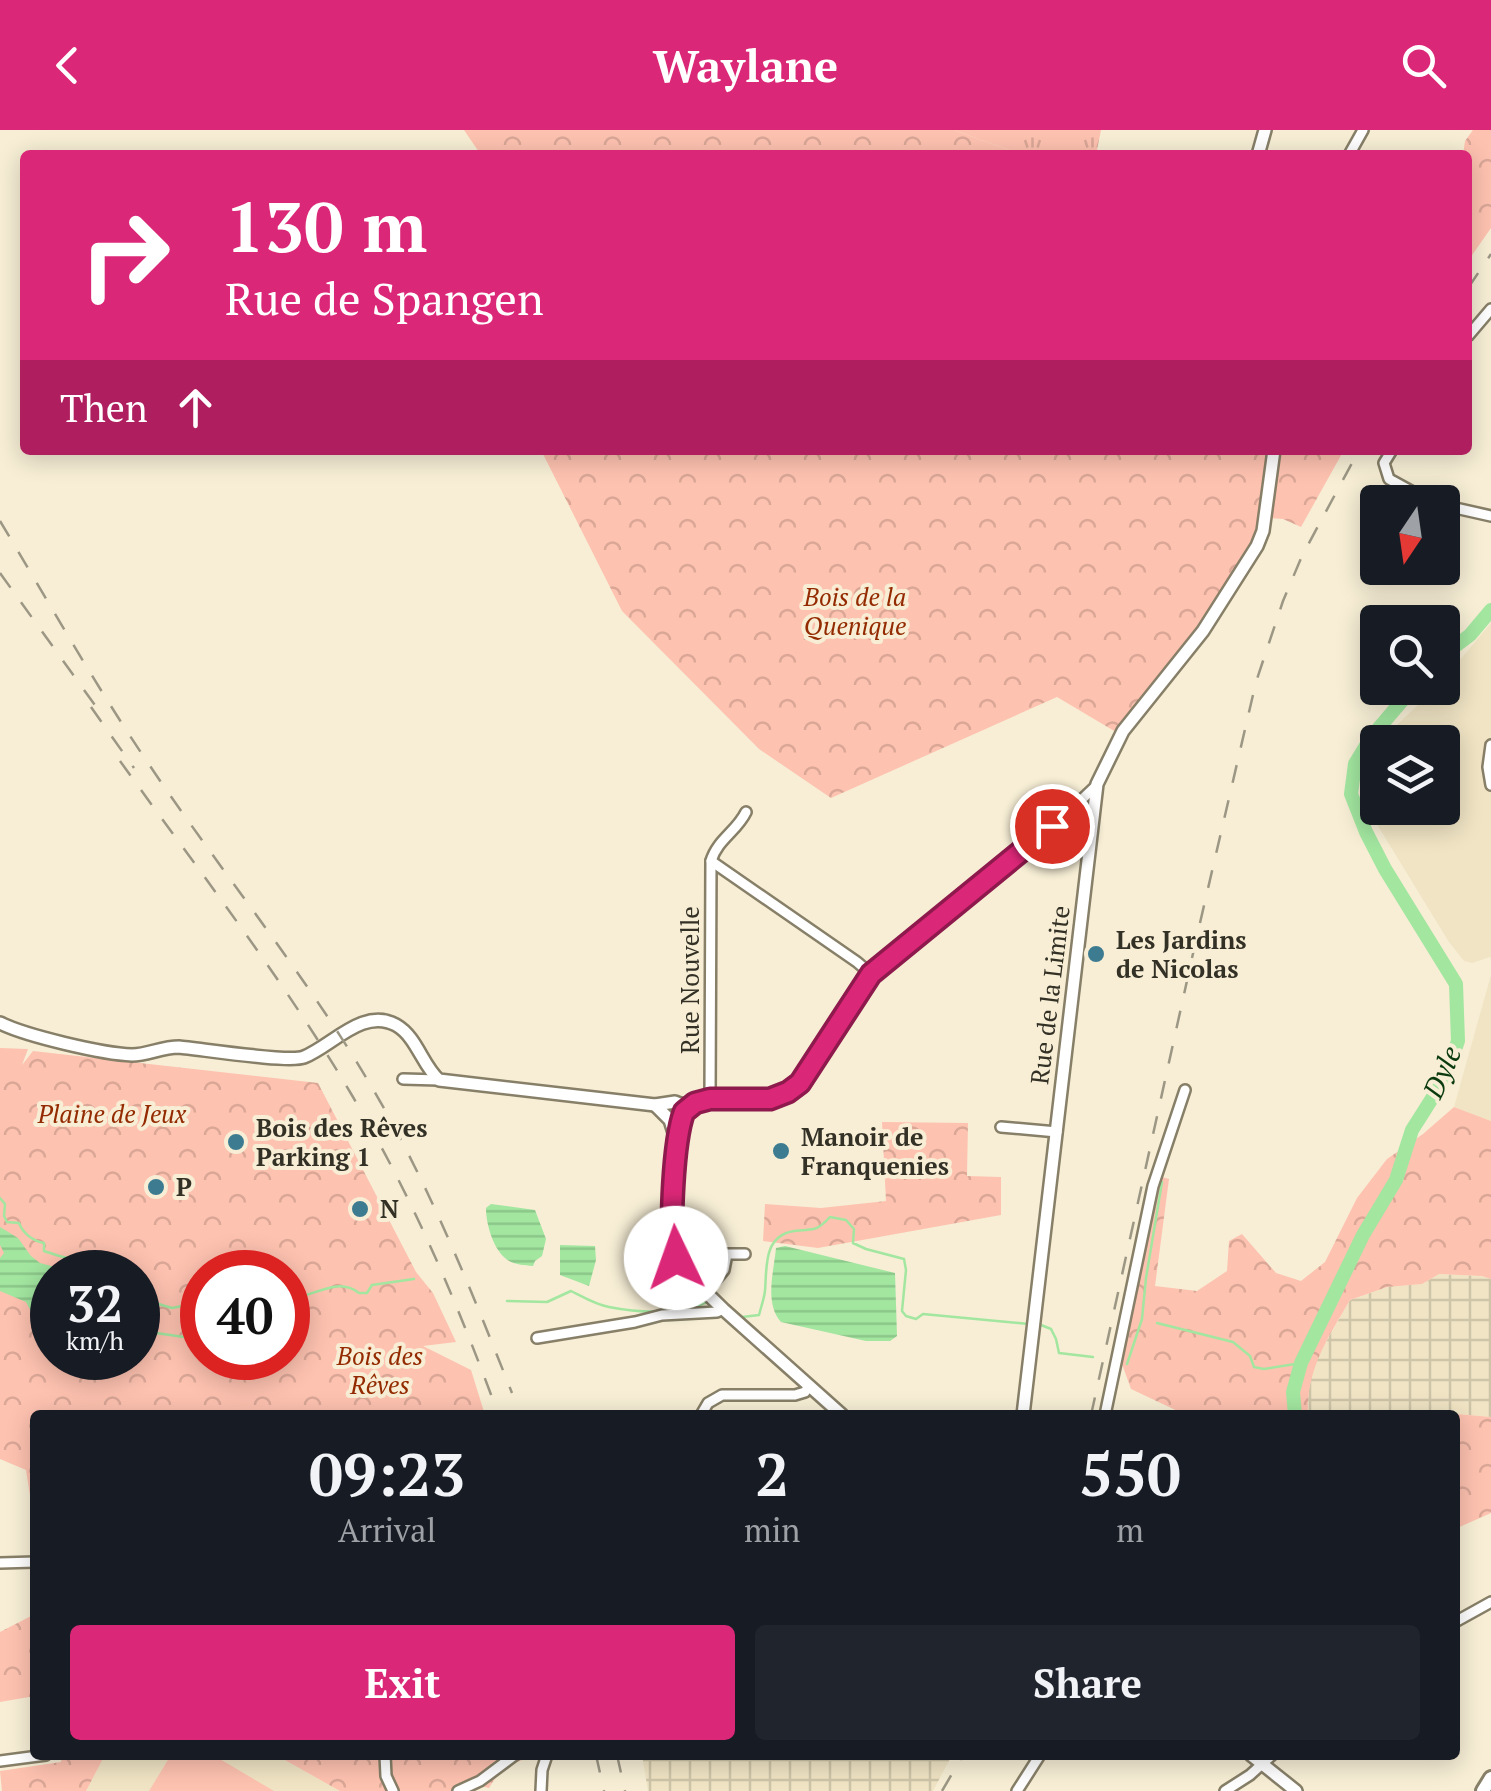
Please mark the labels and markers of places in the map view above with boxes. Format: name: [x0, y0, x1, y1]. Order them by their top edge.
pin: [1010, 784, 1095, 869]
place label: Les Jardins de Nicolas: [1116, 923, 1247, 985]
marker: Les Jardins de Nicolas: [1085, 943, 1107, 965]
place label: Bois des Rêves Parking 1: [256, 1111, 428, 1173]
place label: Manoir de Franquenies: [801, 1120, 949, 1182]
marker: Bois des Rêves Parking 1: [225, 1131, 247, 1153]
marker: Manoir de Franquenies: [770, 1140, 792, 1162]
place label: P: [176, 1170, 192, 1203]
marker: P: [145, 1176, 167, 1198]
place label: N: [380, 1192, 399, 1225]
marker: N: [349, 1198, 371, 1220]

